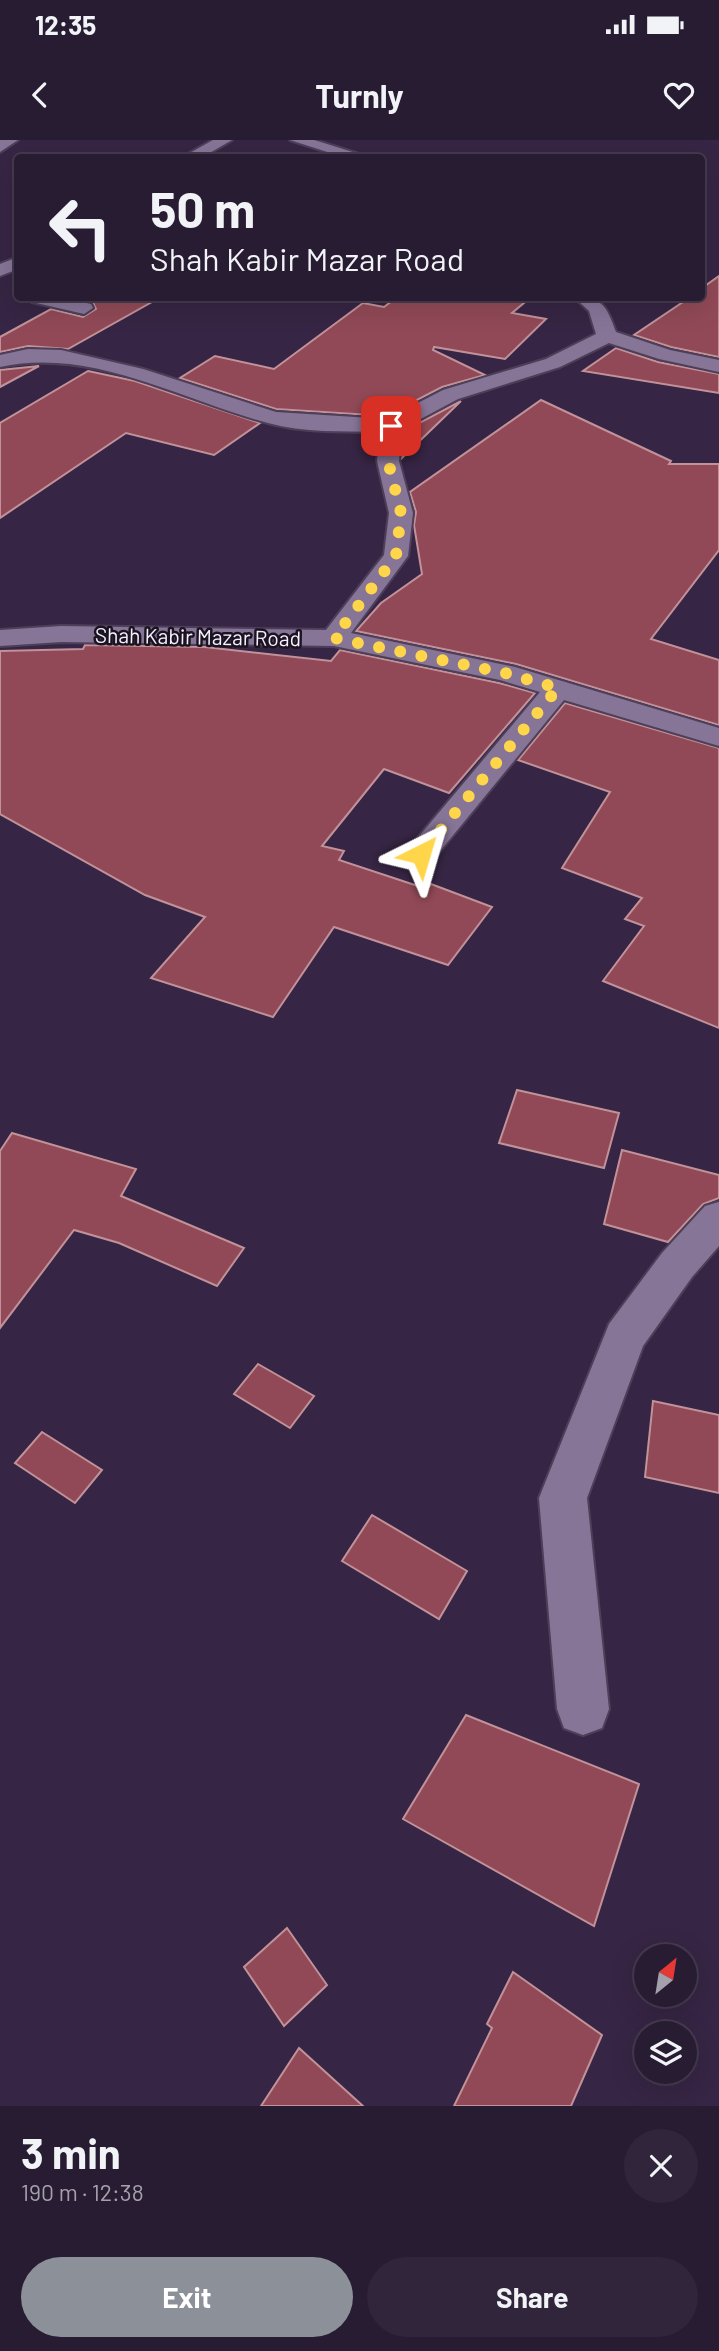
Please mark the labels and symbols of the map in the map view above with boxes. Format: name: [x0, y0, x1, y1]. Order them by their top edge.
pin: [361, 396, 421, 456]
street label: Shah Kabir Mazar Road: [95, 622, 301, 650]
position arrow: [384, 817, 458, 891]
north arrow: [634, 1944, 696, 2007]

